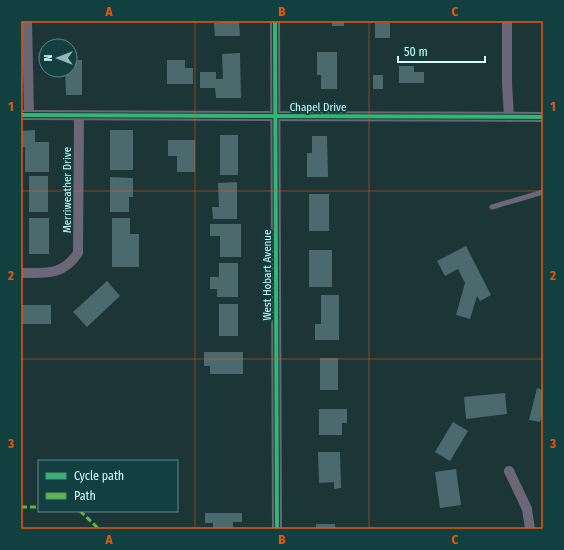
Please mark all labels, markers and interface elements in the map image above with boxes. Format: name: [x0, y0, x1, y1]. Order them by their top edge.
text: A: [104, 4, 113, 19]
text: B: [278, 4, 286, 19]
text: C: [452, 4, 459, 19]
north arrow: [38, 38, 78, 78]
scale bar: [398, 38, 485, 64]
text: 50 m: [404, 45, 428, 59]
text: N: [42, 55, 55, 61]
text: 1: [8, 99, 14, 114]
text: 1: [550, 99, 556, 114]
street label: Chapel Drive: [290, 101, 346, 114]
street label: Merriweather Drive: [61, 147, 74, 233]
street label: West Hobart Avenue: [261, 229, 274, 321]
text: 2: [7, 268, 14, 283]
text: 2: [549, 268, 556, 283]
text: 3: [7, 436, 14, 451]
text: 3: [549, 436, 556, 451]
legend: [38, 460, 178, 512]
text: Cycle path: [74, 469, 124, 483]
text: Path: [74, 489, 96, 503]
text: A: [104, 532, 113, 547]
text: B: [278, 532, 286, 547]
text: C: [452, 532, 459, 547]

